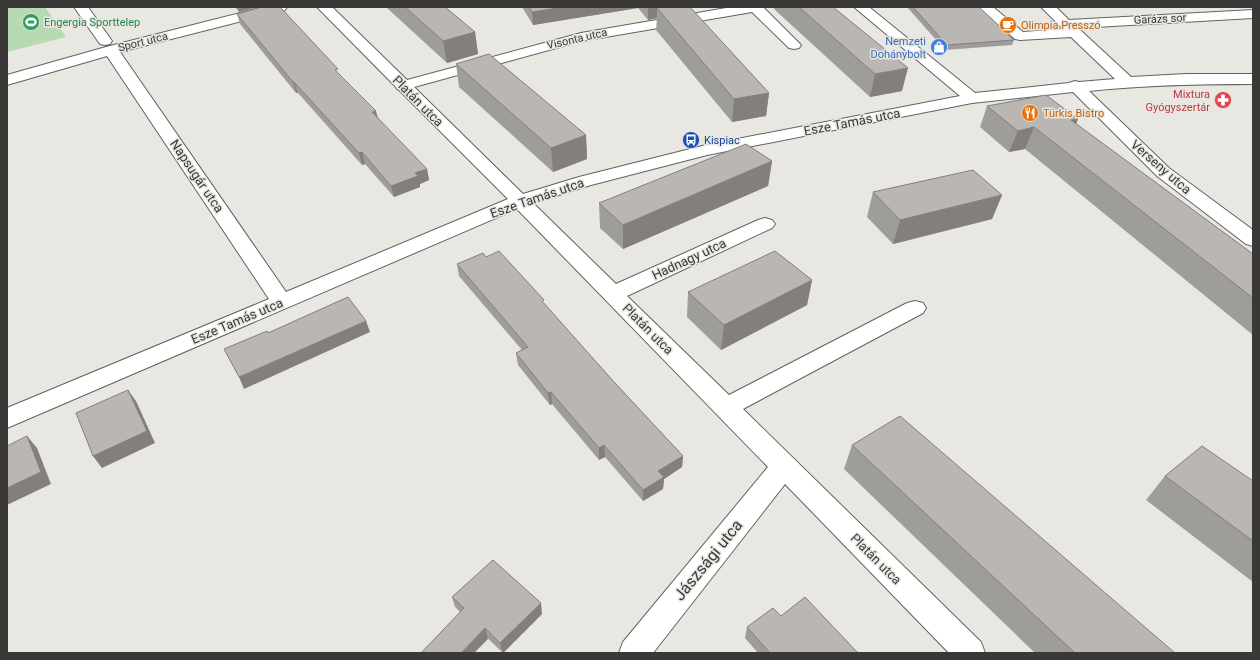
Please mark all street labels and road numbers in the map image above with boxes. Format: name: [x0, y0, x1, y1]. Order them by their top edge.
street label: Garázs sor: [1133, 11, 1187, 27]
street label: Visonta utca: [546, 26, 608, 52]
street label: Sport utca: [117, 30, 169, 54]
street label: Platán utca: [390, 73, 446, 129]
street label: Esze Tamás utca: [802, 105, 902, 139]
street label: Napsugár utca: [167, 137, 227, 215]
street label: Verseny utca: [1128, 137, 1194, 197]
street label: Esze Tamás utca: [488, 175, 586, 221]
street label: Hadnagy utca: [650, 235, 728, 283]
street label: Esze Tamás utca: [189, 295, 285, 347]
street label: Platán utca: [620, 301, 676, 357]
street label: Jászsági utca: [670, 516, 746, 604]
street label: Platán utca: [848, 531, 904, 587]

